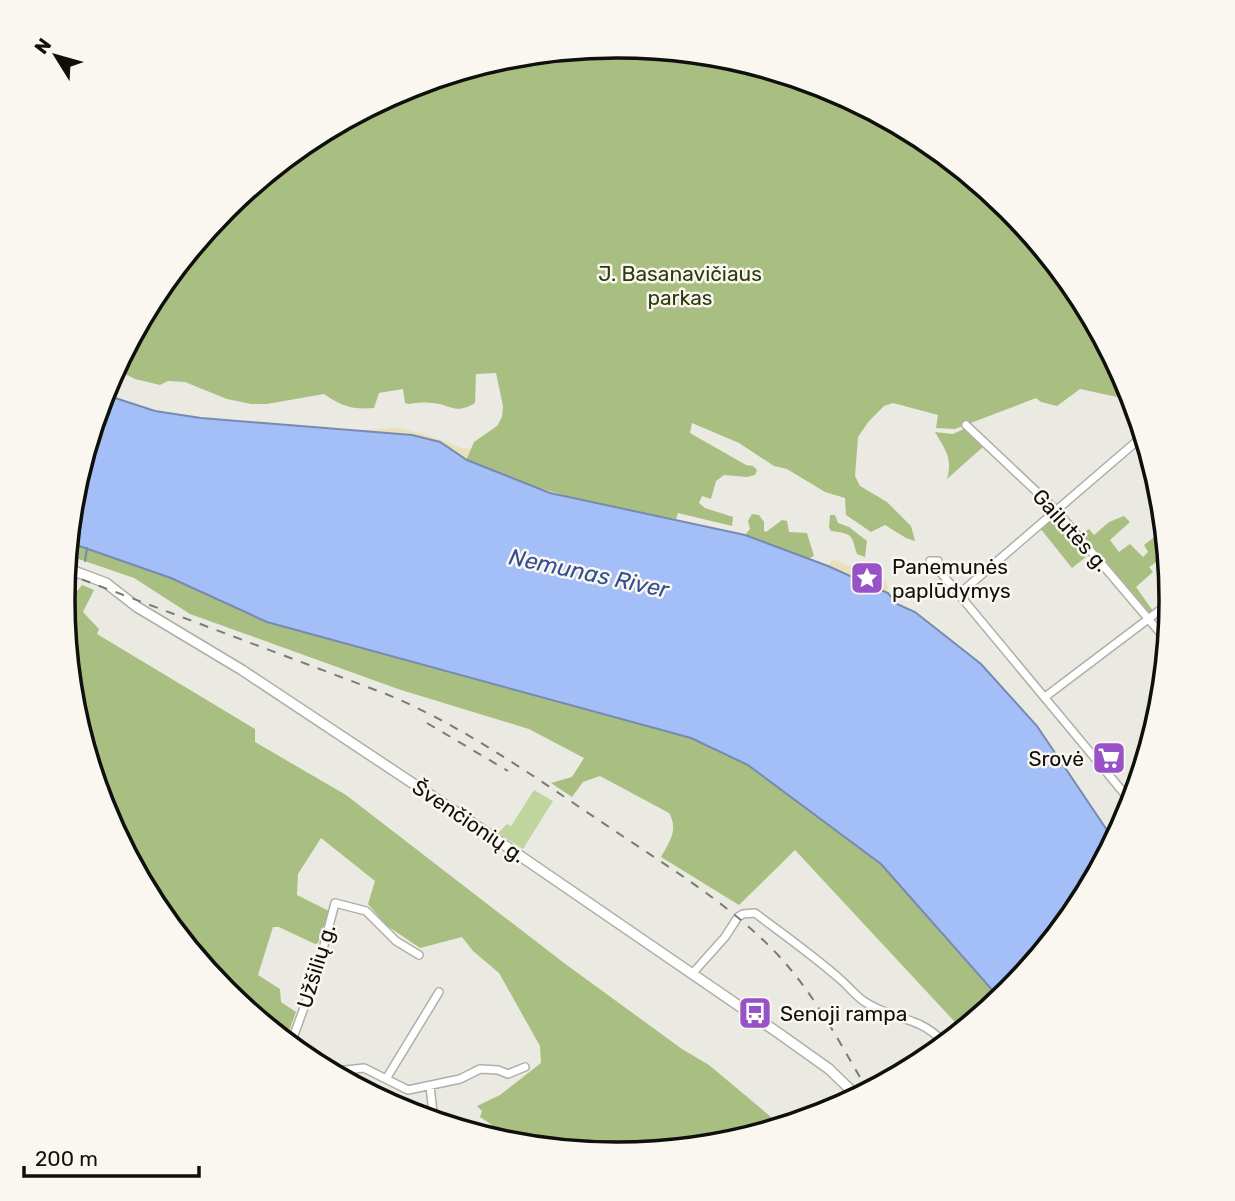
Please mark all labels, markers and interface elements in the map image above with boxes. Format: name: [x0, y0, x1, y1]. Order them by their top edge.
north arrow: [21, 21, 91, 91]
text: N: [30, 34, 56, 58]
park label: J. Basanavičiaus parkas: [598, 261, 762, 310]
street label: Gailutės g.: [1027, 484, 1115, 576]
water label: Nemunas River: [507, 542, 673, 604]
place label: Panemunės paplūdymys: [892, 554, 1011, 603]
place icon: Panemunės paplūdymys: [848, 559, 886, 597]
supermarket icon: Srovė: [1090, 739, 1128, 777]
place label: Srovė: [1028, 746, 1084, 771]
street label: Švenčionių g.: [408, 774, 530, 868]
street label: Užšilių g.: [291, 921, 341, 1011]
bus stop icon: Senoji rampa: [736, 994, 774, 1032]
place label: Senoji rampa: [780, 1001, 907, 1026]
scale bar: [24, 1134, 200, 1178]
text: 200 m: [35, 1146, 98, 1171]

